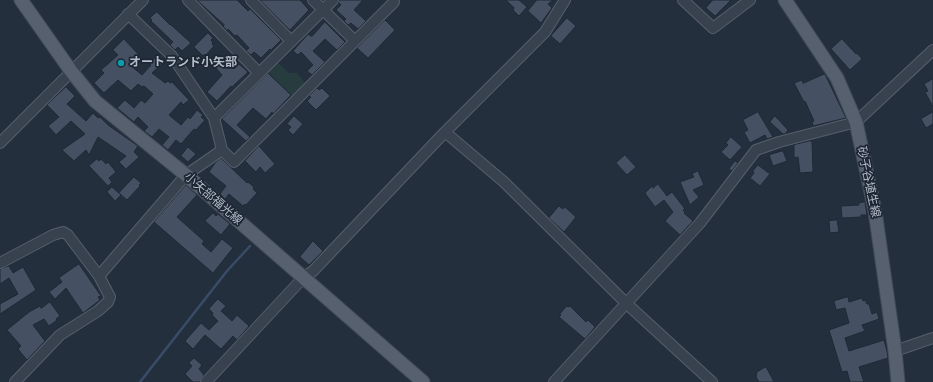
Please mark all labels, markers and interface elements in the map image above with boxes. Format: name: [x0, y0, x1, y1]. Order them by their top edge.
place label: オートランド小矢部: [129, 56, 237, 70]
marker: オートランド小矢部: [116, 58, 126, 68]
street label: 砂子谷埴生線: [853, 145, 883, 219]
street label: 小矢部福光線: [181, 170, 245, 228]

